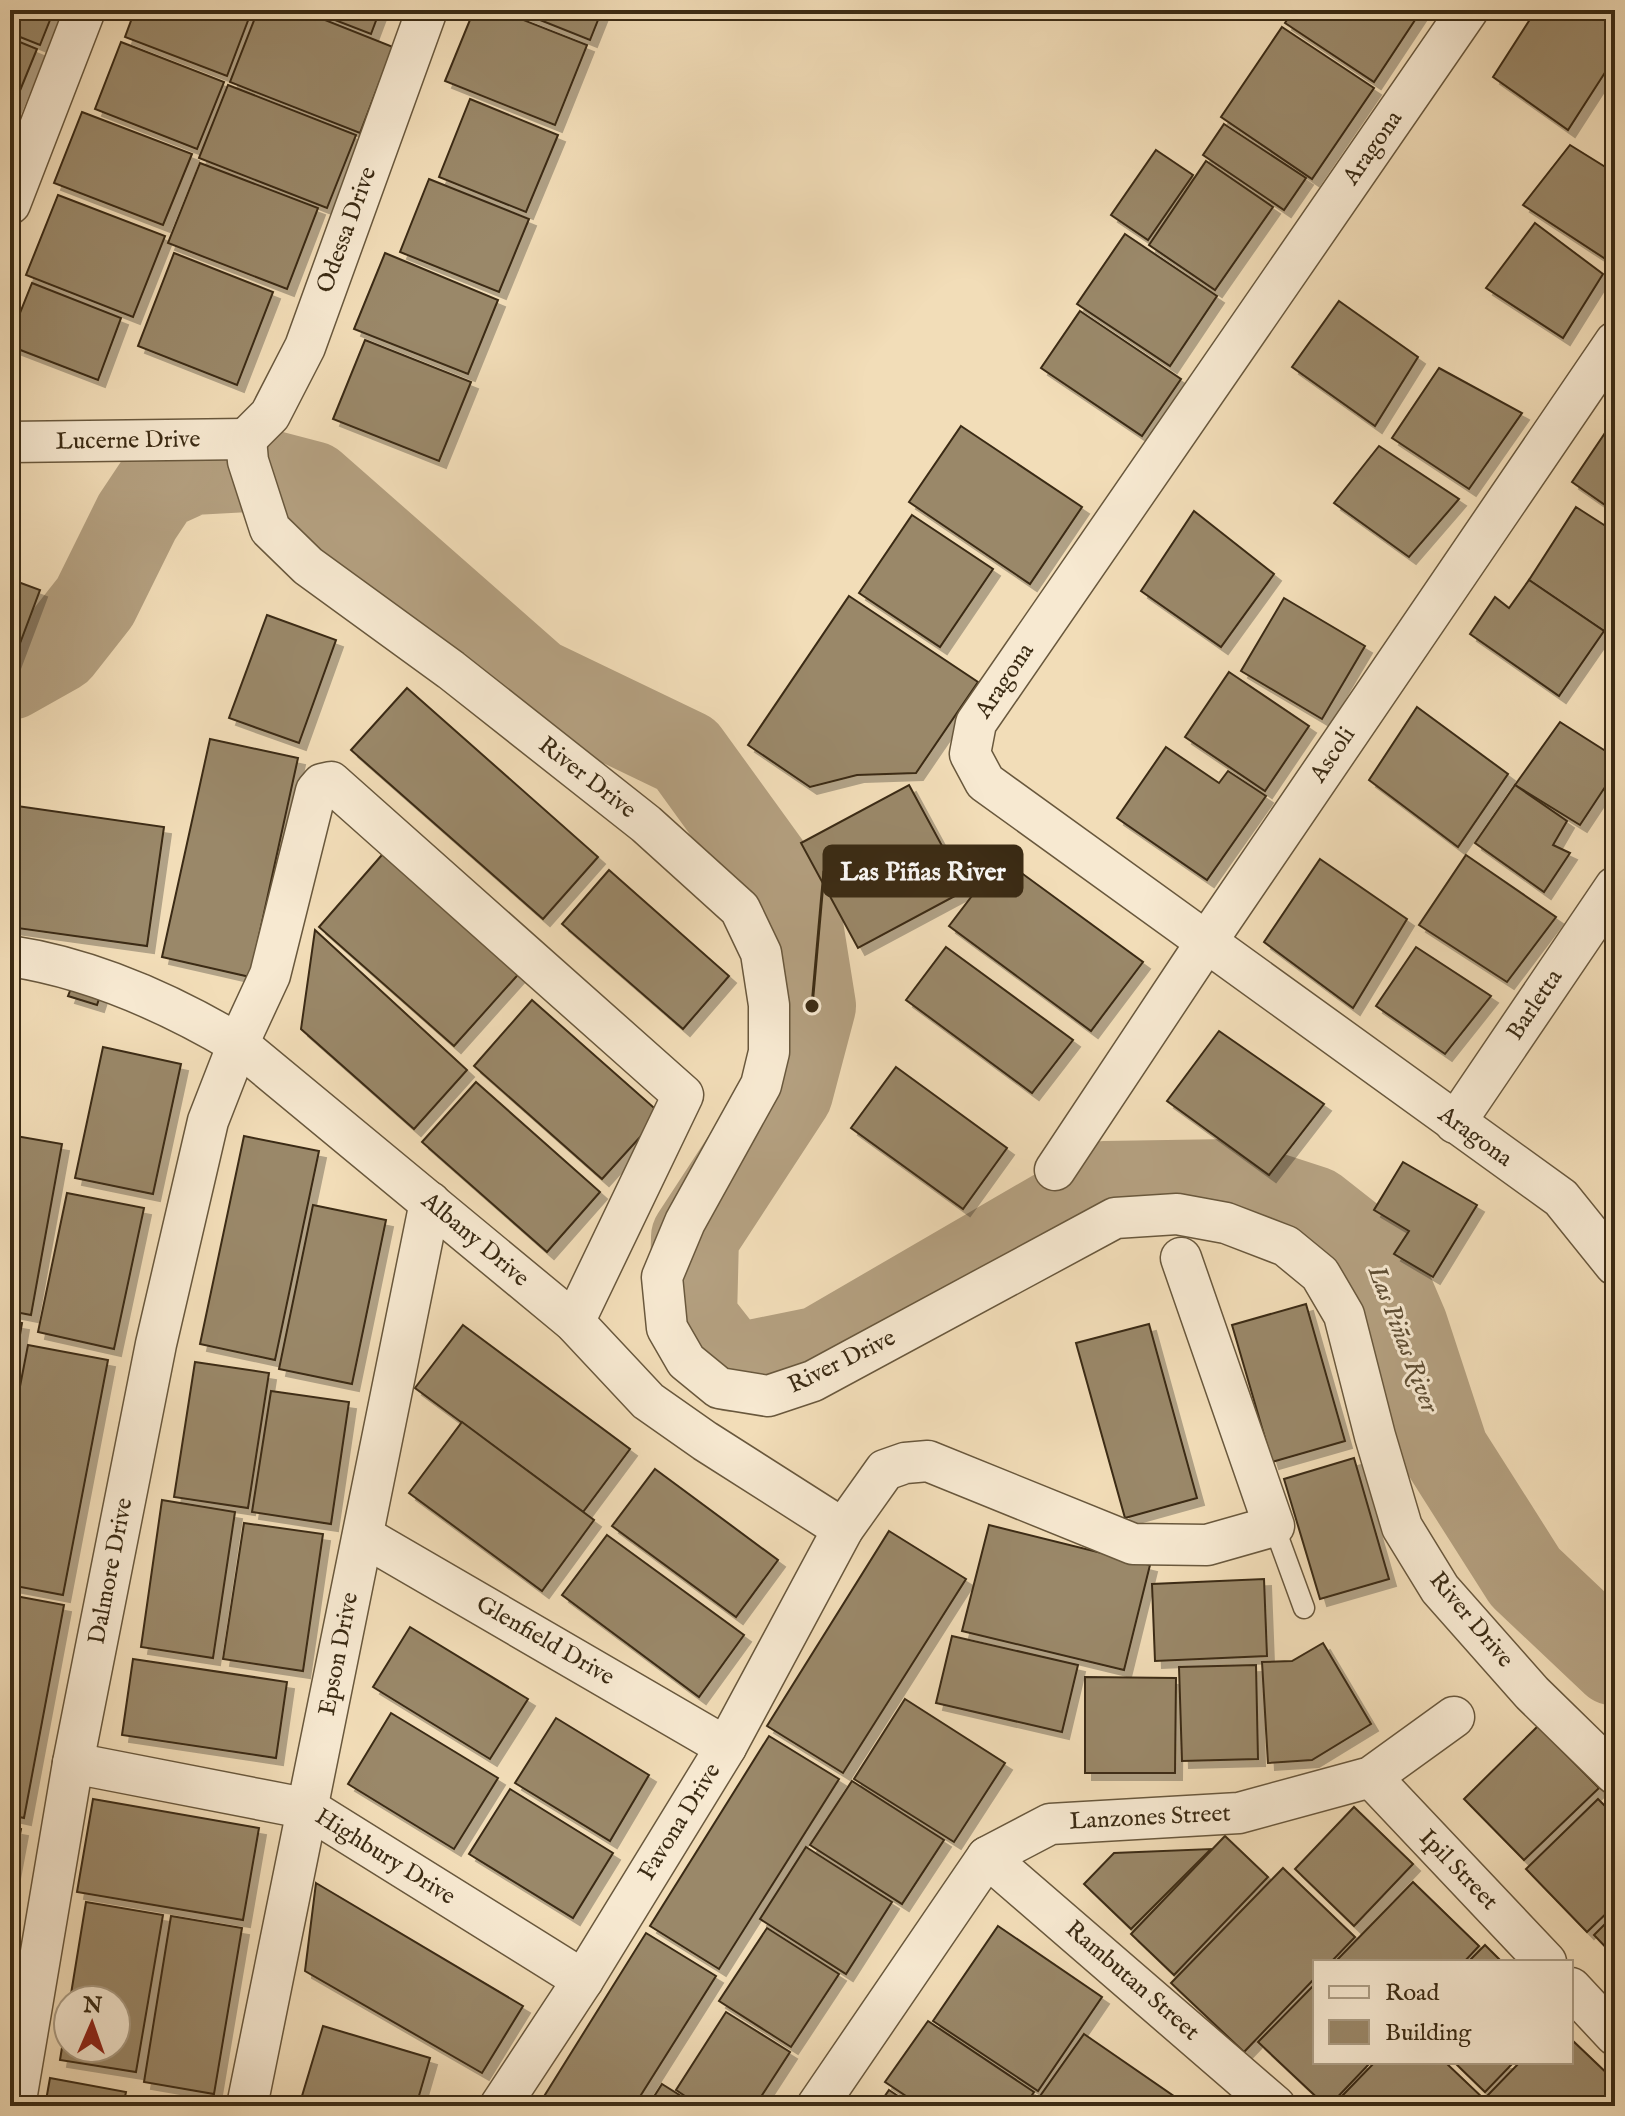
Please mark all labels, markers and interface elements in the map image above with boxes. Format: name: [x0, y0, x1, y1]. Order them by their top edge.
street label: Aragona: [1336, 104, 1410, 192]
street label: Odessa Drive: [310, 163, 384, 297]
street label: Lucerne Drive: [55, 424, 201, 458]
street label: Aragona: [968, 637, 1042, 725]
street label: Ascoli: [1303, 721, 1363, 790]
street label: River Drive: [532, 730, 642, 826]
callout: Las Piñas River: [824, 846, 1022, 896]
text: Las Piñas River: [840, 856, 1006, 889]
street label: Barletta: [1500, 963, 1570, 1047]
street label: Aragona: [1431, 1099, 1519, 1175]
street label: Albany Drive: [414, 1185, 535, 1294]
water label: Las Piñas River: [1360, 1260, 1447, 1418]
street label: River Drive: [783, 1323, 901, 1401]
street label: Dalmore Drive: [82, 1495, 140, 1647]
street label: River Drive: [1422, 1566, 1520, 1674]
street label: Glenfield Drive: [470, 1589, 620, 1693]
street label: Epson Drive: [312, 1590, 366, 1718]
street label: Favona Drive: [632, 1758, 728, 1886]
street label: Lanzones Street: [1069, 1798, 1231, 1838]
street label: Highbury Drive: [309, 1802, 461, 1912]
street label: Ipil Street: [1412, 1823, 1504, 1917]
street label: Rambutan Street: [1058, 1914, 1206, 2048]
legend: [1313, 1960, 1573, 2064]
text: Road: [1385, 1978, 1439, 2009]
north arrow: [52, 1984, 132, 2064]
text: N: [82, 1992, 103, 2020]
text: Building: [1385, 2018, 1472, 2049]

